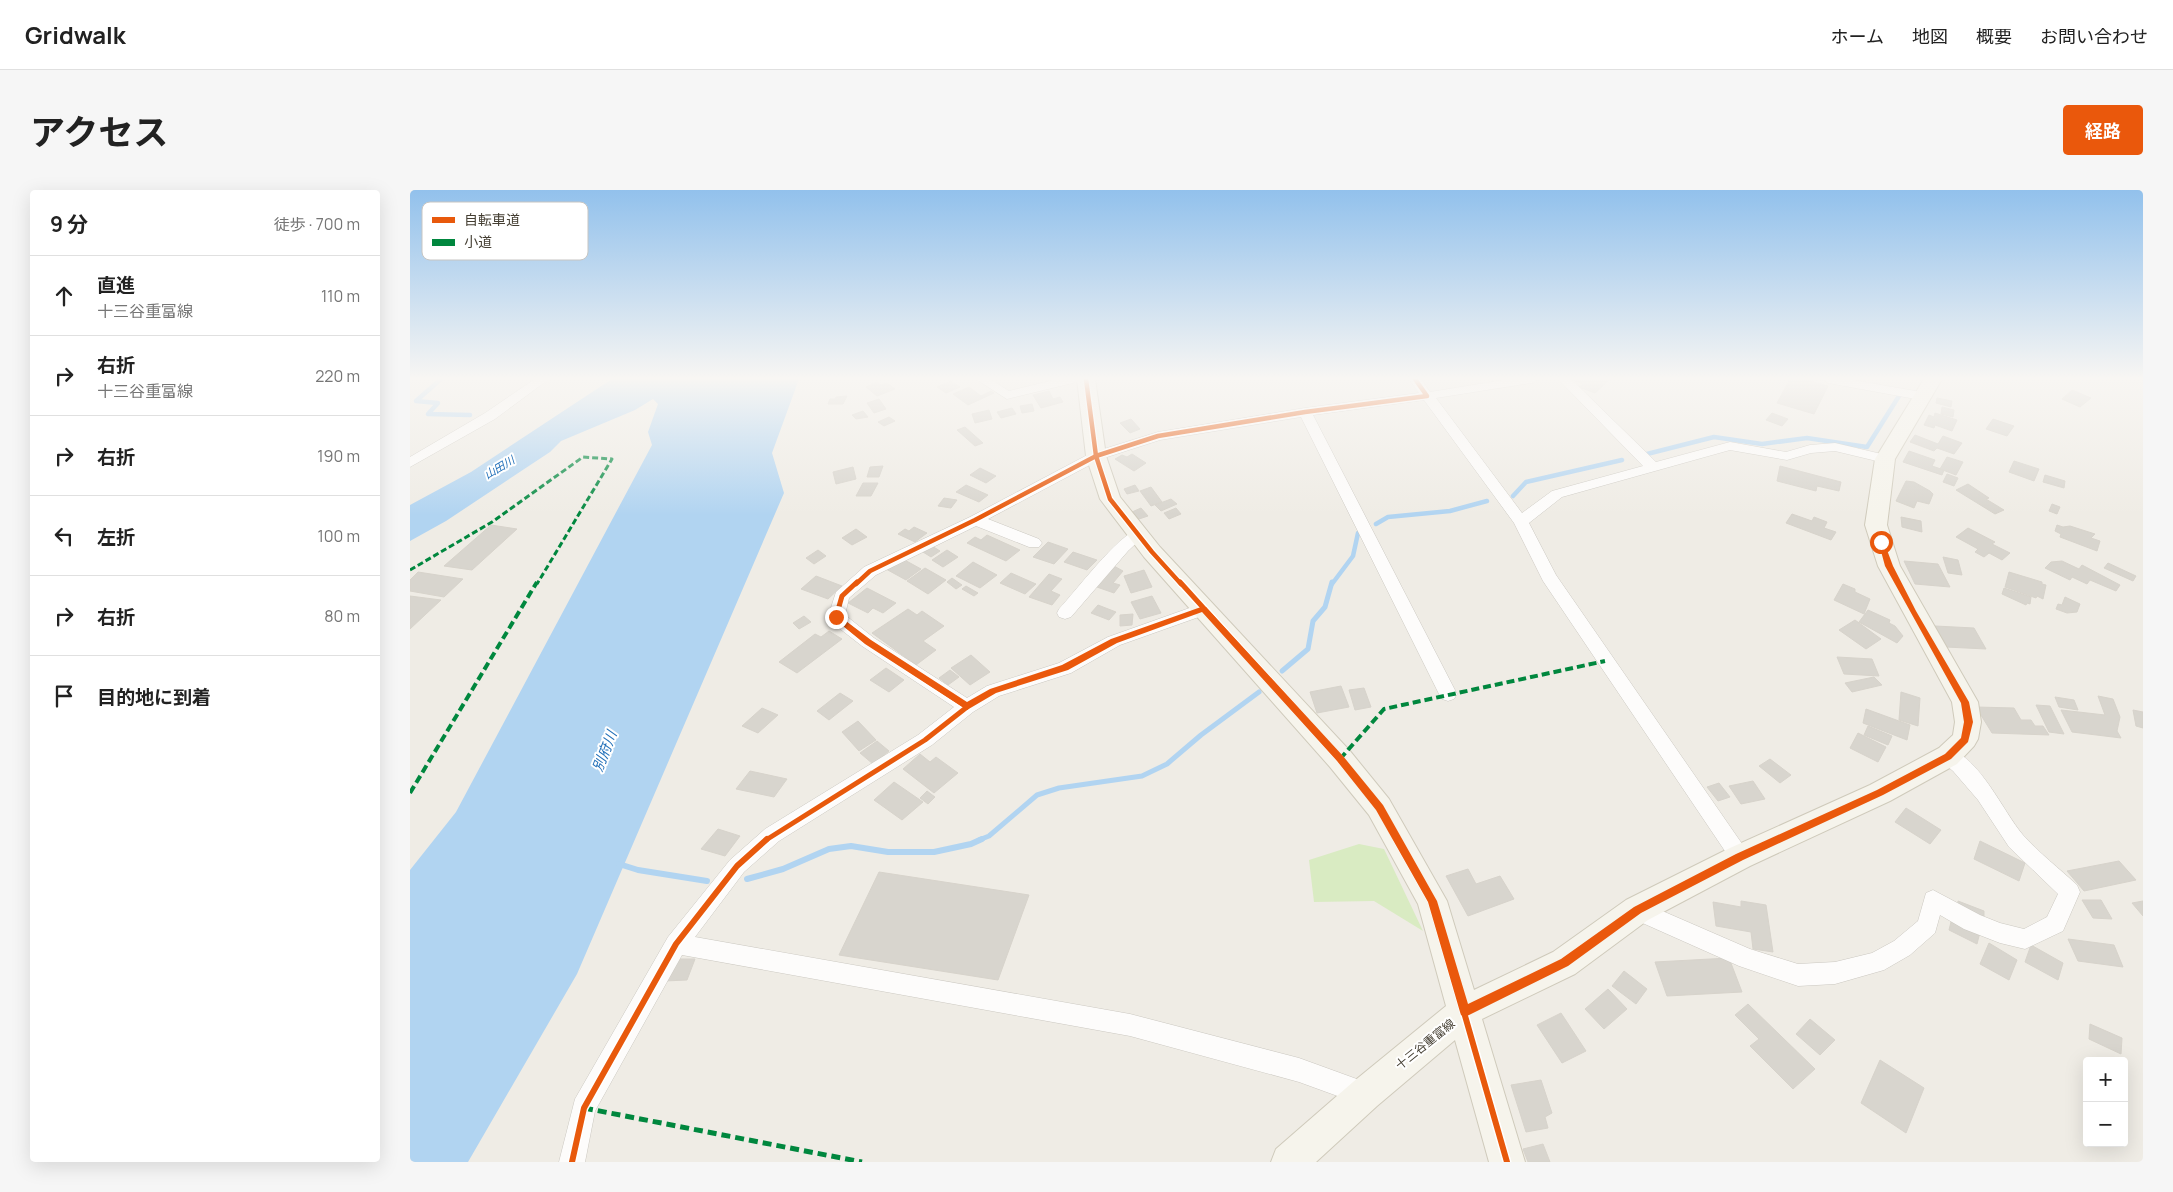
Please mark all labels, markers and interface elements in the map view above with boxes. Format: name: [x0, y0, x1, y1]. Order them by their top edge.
text: Gridwalk: [25, 18, 126, 51]
text: ホーム: [1831, 24, 1884, 48]
text: 地図: [1912, 24, 1948, 48]
text: 概要: [1976, 24, 2012, 48]
text: お問い合わせ: [2040, 24, 2148, 48]
button: 経路: [2063, 105, 2143, 155]
text: アクセス: [30, 108, 168, 156]
legend: [422, 202, 588, 260]
text: 9 分: [50, 210, 88, 238]
text: 自転車道: [464, 210, 520, 229]
text: 徒歩 · 700 m: [274, 213, 360, 235]
text: 小道: [464, 232, 492, 251]
text: 直進: [97, 272, 135, 298]
icon: ahead: [50, 282, 78, 310]
text: 110 m: [321, 285, 360, 307]
text: 十三谷重富線: [97, 300, 193, 322]
text: 右折: [97, 352, 135, 378]
icon: right: [50, 362, 78, 390]
text: 220 m: [315, 365, 360, 387]
text: 十三谷重富線: [97, 380, 193, 402]
icon: right: [50, 442, 78, 470]
text: 右折: [97, 444, 135, 470]
text: 190 m: [317, 445, 360, 467]
water label: 山田川: [481, 452, 518, 482]
icon: left: [50, 522, 78, 550]
text: 左折: [97, 524, 135, 550]
text: 100 m: [317, 525, 360, 547]
route start: [1870, 531, 1893, 554]
icon: right: [50, 602, 78, 630]
text: 右折: [97, 604, 135, 630]
text: 80 m: [324, 605, 360, 627]
route end: [825, 606, 848, 629]
icon: arrive: [50, 682, 78, 710]
text: 目的地に到着: [97, 684, 211, 710]
water label: 別府川: [588, 726, 621, 774]
street label: 十三谷重富線: [1392, 1015, 1458, 1073]
map controls: [2083, 1057, 2128, 1147]
button: +: [2083, 1057, 2128, 1102]
button: −: [2083, 1102, 2128, 1147]

